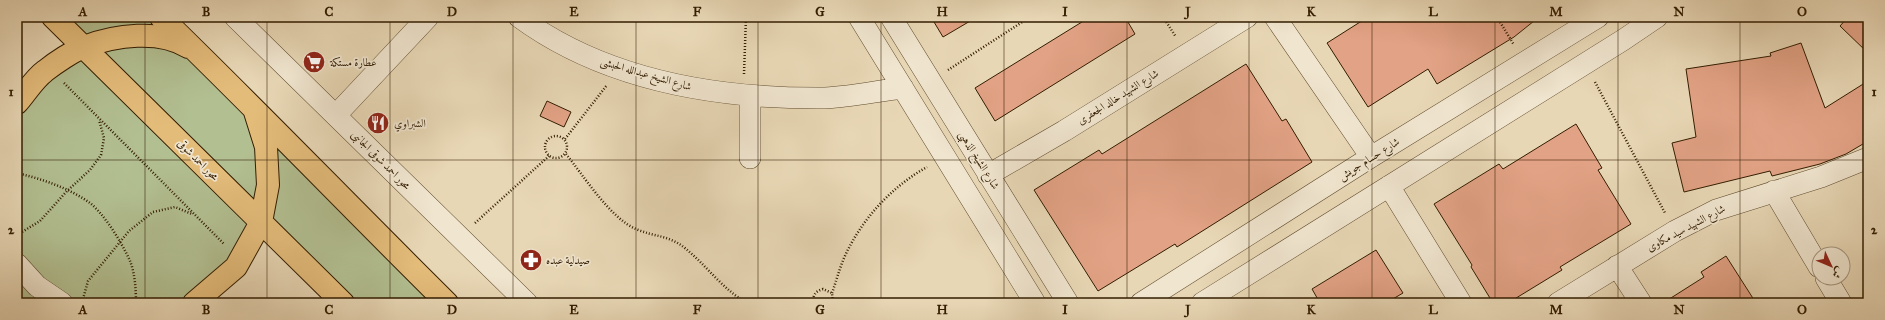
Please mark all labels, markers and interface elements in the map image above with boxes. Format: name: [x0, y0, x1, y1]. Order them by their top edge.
text: A: [78, 4, 88, 20]
text: B: [202, 4, 211, 20]
text: C: [325, 4, 334, 20]
text: D: [447, 4, 457, 20]
text: E: [569, 4, 579, 20]
text: F: [693, 4, 702, 20]
text: G: [815, 4, 825, 20]
text: H: [936, 4, 948, 20]
text: I: [1062, 4, 1068, 20]
text: J: [1183, 4, 1191, 20]
text: K: [1306, 4, 1316, 20]
text: L: [1428, 4, 1438, 20]
text: M: [1549, 4, 1563, 20]
text: N: [1673, 4, 1685, 20]
text: O: [1797, 4, 1807, 20]
supermarket icon: عطارة مستكة: [301, 49, 327, 75]
street label: شارع الشيخ عبدالله الحبشى: [598, 55, 693, 97]
place label: عطارة مستكة: [329, 56, 377, 69]
street label: شارع الشهيد خالد الجعفرى: [1075, 67, 1163, 130]
text: 1: [8, 84, 14, 100]
text: 1: [1871, 84, 1877, 100]
restaurant icon: الشبراوي: [365, 110, 391, 136]
place label: الشبراوي: [394, 117, 426, 132]
street label: محور احمد شوقى الجانبى: [347, 128, 414, 194]
street label: شارع الشيخ الذهبى: [953, 128, 1002, 194]
street label: شارع حسام جويش: [1336, 135, 1404, 186]
street label: محور احمد شوقى: [175, 137, 222, 184]
street label: شارع الشهيد سيد مكاوى: [1645, 202, 1729, 257]
text: 2: [8, 222, 15, 238]
text: 2: [1871, 222, 1878, 238]
north arrow: [1811, 246, 1851, 286]
pharmacy icon: صيدلية عبده: [518, 247, 544, 273]
place label: صيدلية عبده: [546, 254, 590, 267]
text: ش: [1829, 264, 1846, 281]
text: A: [78, 302, 88, 318]
text: B: [202, 302, 211, 318]
text: C: [325, 302, 334, 318]
text: D: [447, 302, 457, 318]
text: E: [569, 302, 579, 318]
text: F: [693, 302, 702, 318]
text: G: [815, 302, 825, 318]
text: H: [936, 302, 948, 318]
text: I: [1062, 302, 1068, 318]
text: J: [1183, 302, 1191, 318]
text: K: [1306, 302, 1316, 318]
text: L: [1428, 302, 1438, 318]
text: M: [1549, 302, 1563, 318]
text: N: [1673, 302, 1685, 318]
text: O: [1797, 302, 1807, 318]

